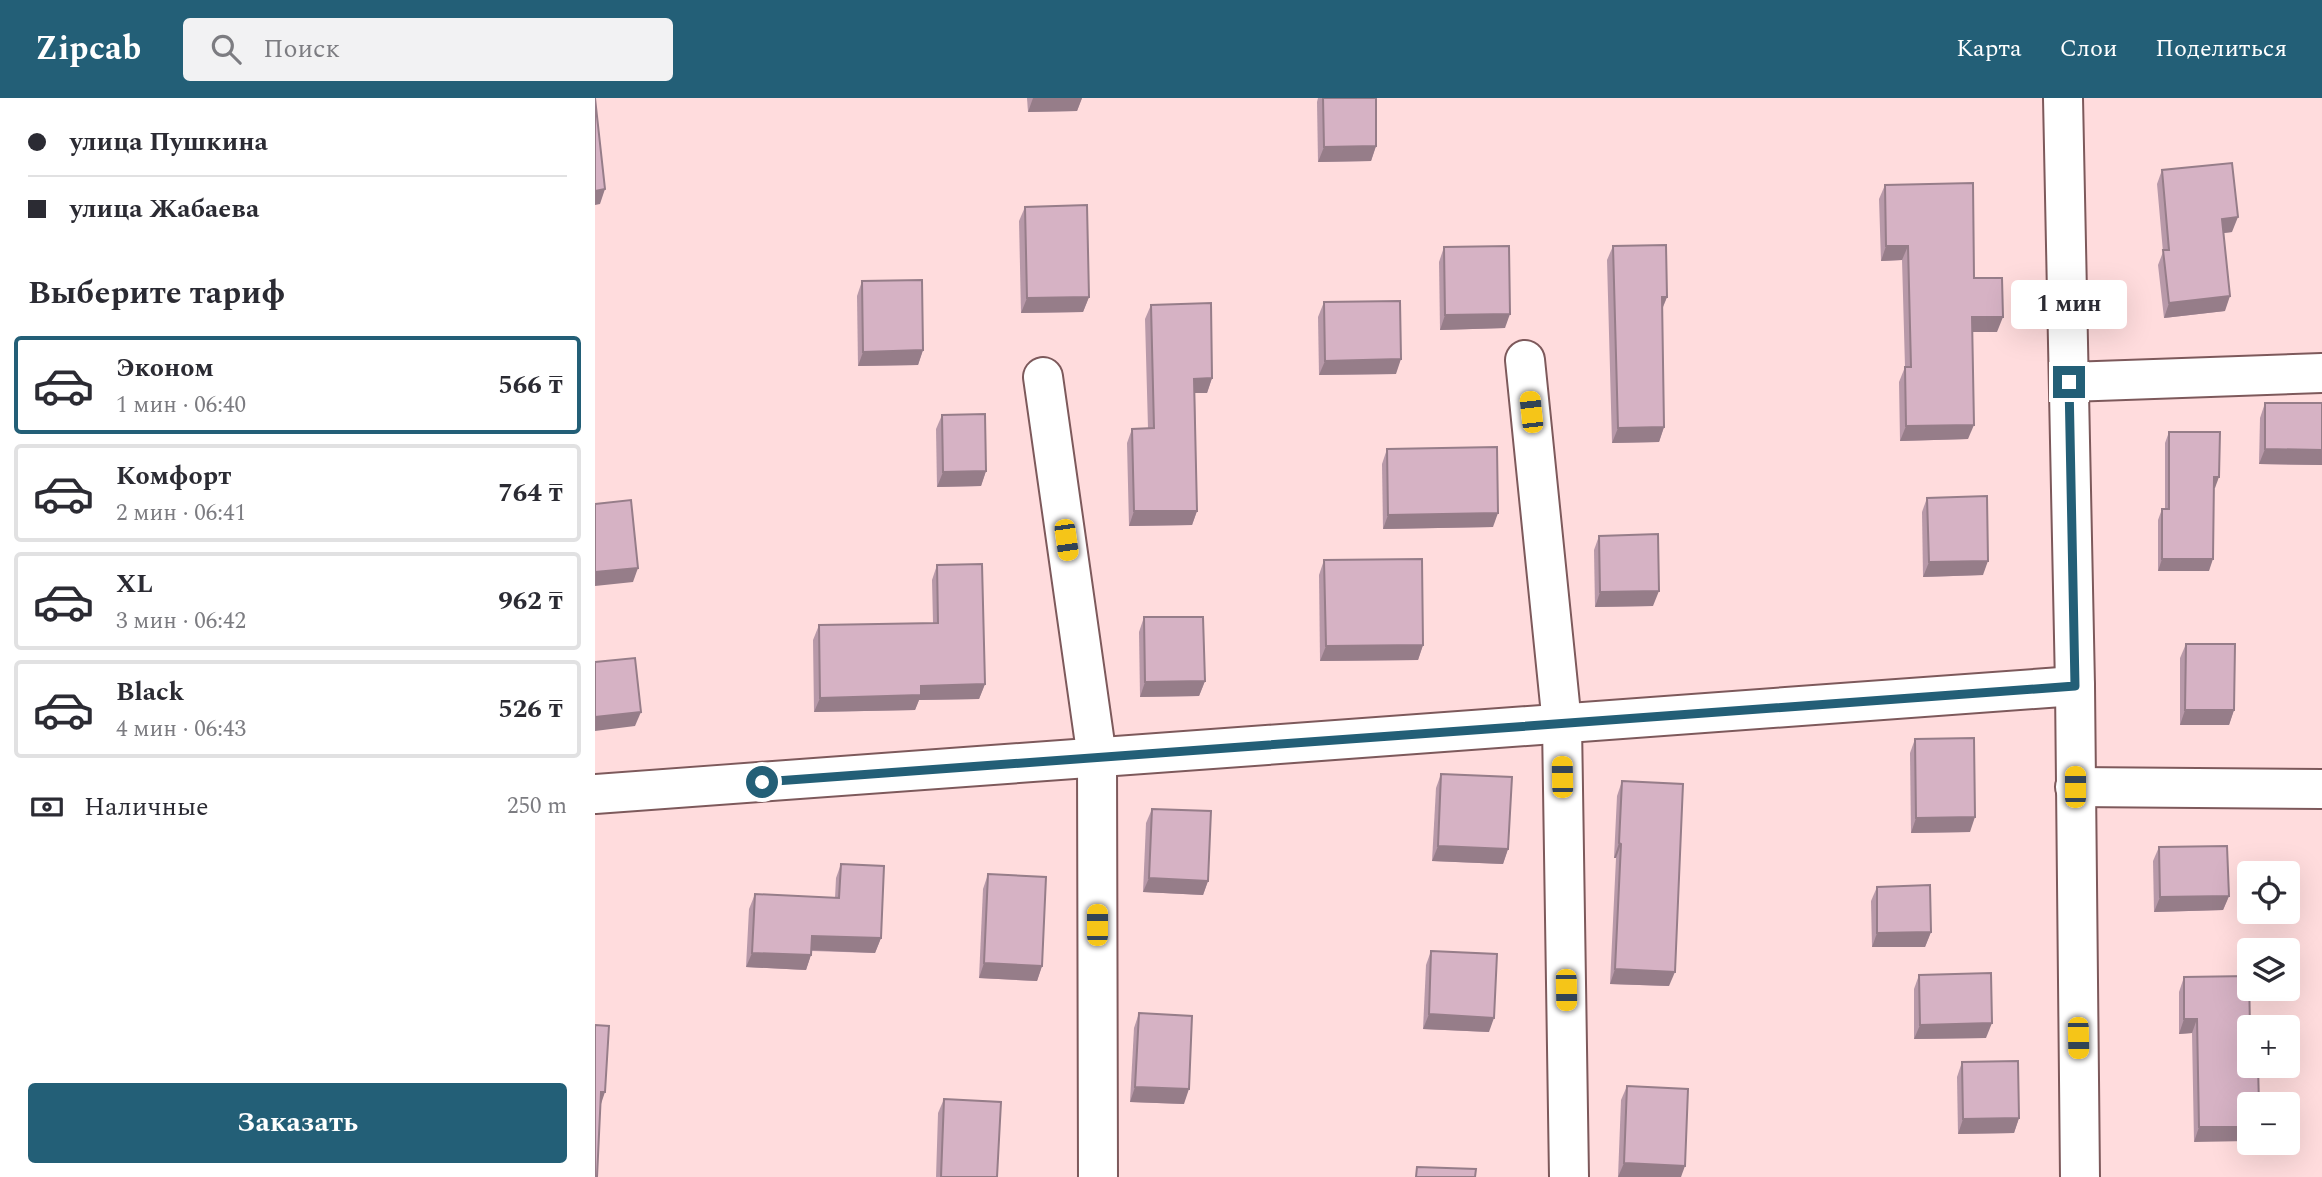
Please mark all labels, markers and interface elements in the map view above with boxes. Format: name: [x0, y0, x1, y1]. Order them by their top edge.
search box: [183, 18, 673, 81]
text: Zipcab: [35, 24, 141, 74]
text: Поиск: [263, 29, 340, 69]
icon: search: [207, 30, 245, 68]
text: Карта: [1956, 31, 2022, 67]
text: Слои: [2060, 31, 2117, 67]
text: Поделиться: [2155, 31, 2287, 67]
text: улица Пушкина: [70, 122, 268, 162]
text: улица Жабаева: [70, 189, 259, 229]
text: Выберите тариф: [28, 269, 285, 318]
callout: 1 мин: [2011, 280, 2127, 330]
text: 1 мин: [2037, 287, 2101, 322]
text: Эконом: [116, 348, 214, 388]
icon: car: [32, 354, 95, 417]
text: 566 ₸: [498, 365, 563, 405]
route end: [2053, 366, 2085, 398]
text: 1 мин · 06:40: [116, 388, 246, 423]
car: [1519, 390, 1544, 434]
text: Комфорт: [116, 456, 231, 496]
icon: car: [32, 462, 95, 525]
text: 764 ₸: [498, 473, 563, 513]
text: 2 мин · 06:41: [116, 496, 246, 531]
car: [1053, 518, 1080, 562]
text: XL: [116, 564, 153, 604]
icon: car: [32, 570, 95, 633]
text: 962 ₸: [498, 581, 563, 621]
text: 3 мин · 06:42: [116, 604, 246, 639]
text: Black: [116, 672, 184, 712]
icon: car: [32, 678, 95, 741]
text: 526 ₸: [498, 689, 563, 729]
text: 4 мин · 06:43: [116, 712, 246, 747]
car: [1552, 756, 1573, 798]
route start: [746, 766, 778, 798]
car: [2065, 766, 2086, 808]
text: Наличные: [84, 787, 209, 827]
icon: cash: [28, 788, 66, 826]
text: 250 m: [507, 789, 567, 824]
map controls: [2237, 861, 2300, 1155]
button: locate: [2237, 861, 2300, 924]
car: [1087, 904, 1108, 946]
button: layers: [2237, 938, 2300, 1001]
car: [1556, 969, 1577, 1011]
button: +: [2237, 1015, 2300, 1078]
car: [2068, 1017, 2089, 1059]
button: Заказать: [28, 1083, 567, 1163]
button: −: [2237, 1092, 2300, 1155]

